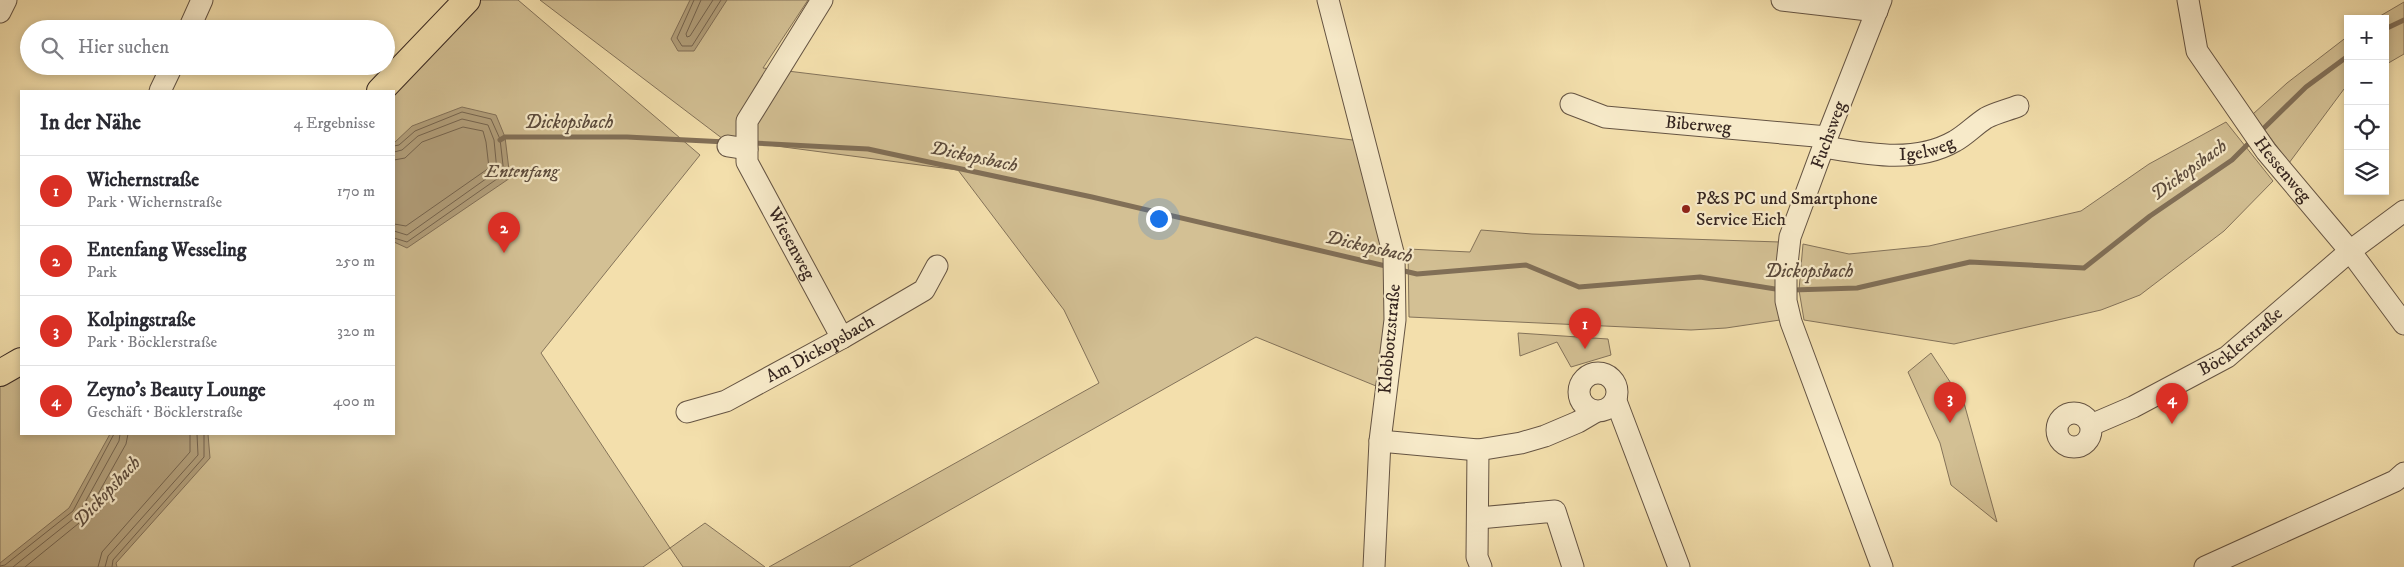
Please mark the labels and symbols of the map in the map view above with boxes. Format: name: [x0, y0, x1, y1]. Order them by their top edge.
street label: Fuchsweg: [1807, 98, 1851, 172]
water label: Dickopsbach: [524, 111, 614, 135]
street label: Biberweg: [1664, 111, 1733, 139]
street label: Igelweg: [1899, 132, 1959, 166]
street label: Hessenweg: [2249, 133, 2316, 207]
water label: Dickopsbach: [2146, 134, 2233, 206]
water label: Dickopsbach: [928, 136, 1020, 179]
park label: Entenfang: [484, 161, 560, 183]
place label: P&S PC und Smartphone Service Eich: [1696, 188, 1878, 231]
street label: Wiesenweg: [762, 203, 820, 284]
marker: P&S PC und Smartphone Service Eich: [1680, 203, 1692, 215]
your location: [1146, 206, 1172, 232]
pin: 2: [488, 212, 520, 253]
water label: Dickopsbach: [1323, 226, 1415, 269]
water label: Dickopsbach: [1764, 260, 1854, 284]
street label: Klobbotzstraße: [1374, 283, 1406, 395]
street label: Böcklerstraße: [2195, 303, 2287, 381]
pin: 1: [1569, 308, 1601, 349]
street label: Am Dickopsbach: [762, 310, 879, 388]
pin: 3: [1934, 382, 1966, 423]
pin: 4: [2156, 383, 2188, 424]
water label: Dickopsbach: [68, 451, 147, 533]

